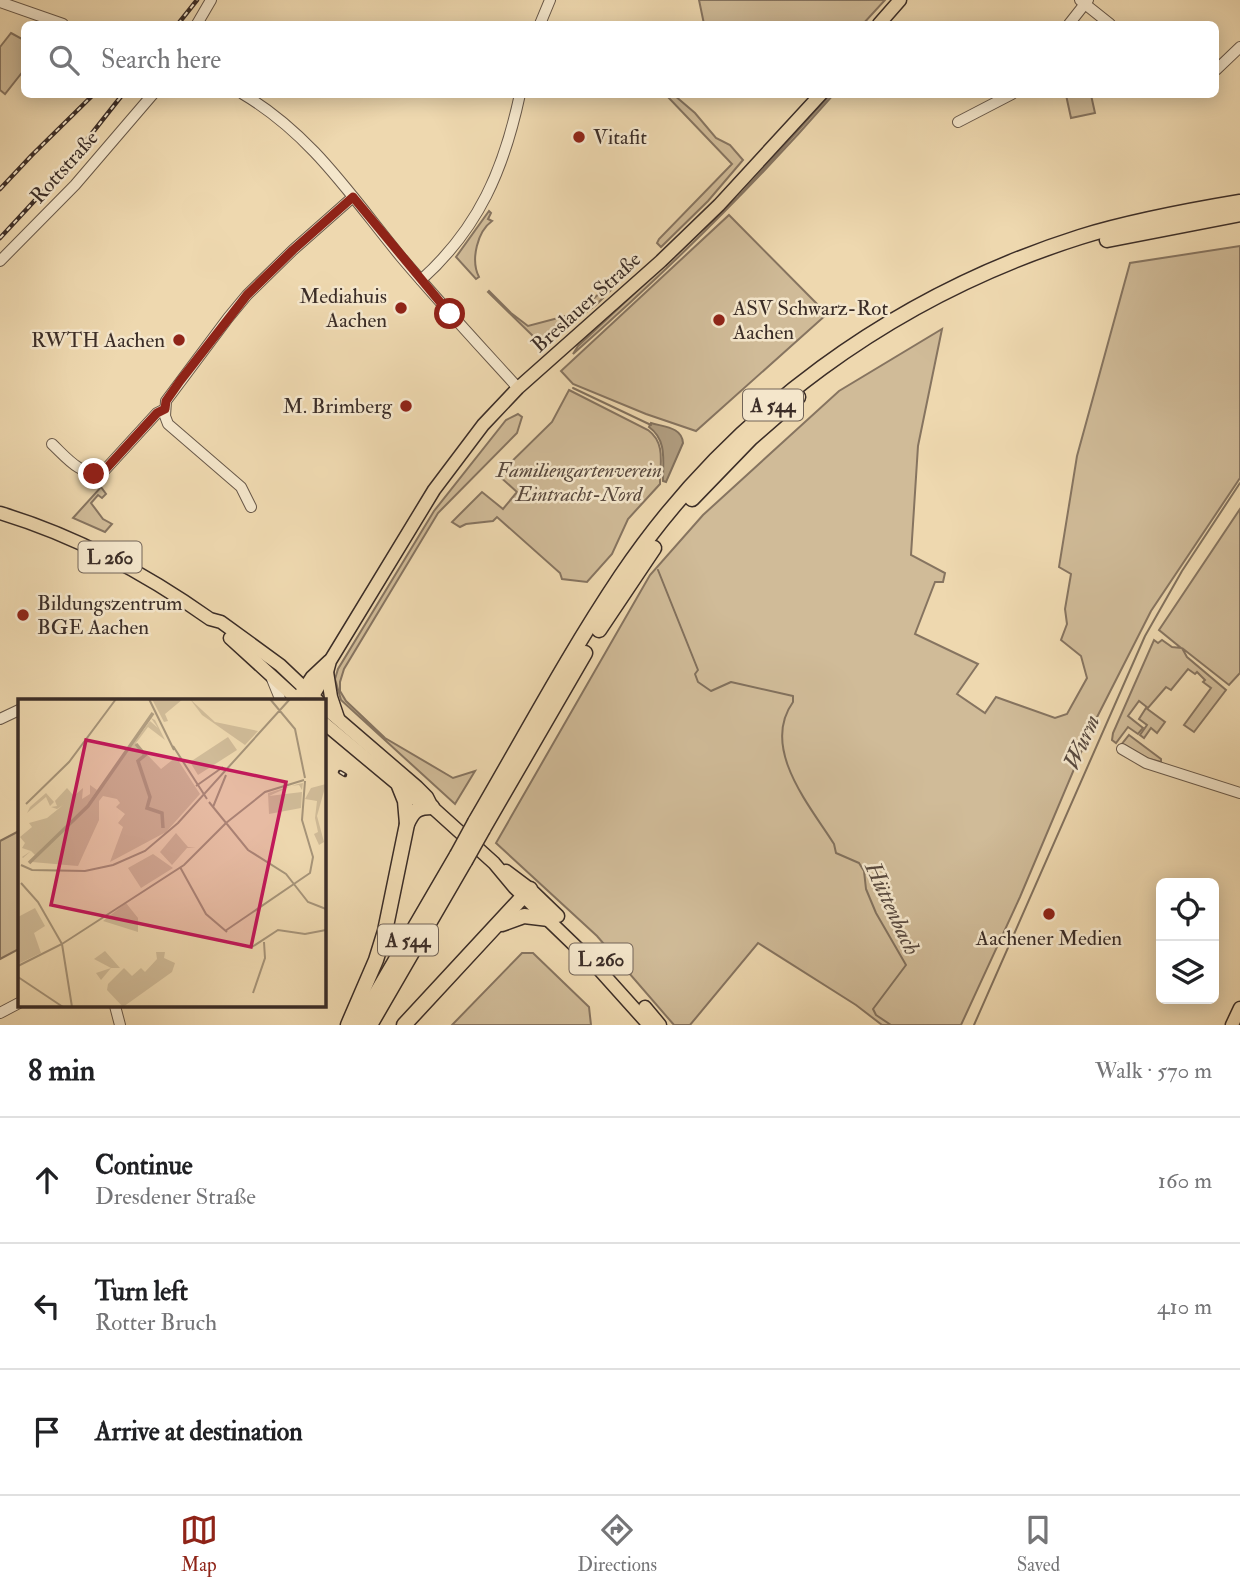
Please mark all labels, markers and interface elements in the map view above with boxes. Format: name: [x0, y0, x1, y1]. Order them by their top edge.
search box: [21, 21, 1219, 98]
icon: search: [45, 41, 83, 79]
text: Search here: [101, 44, 221, 76]
place label: Vitafit: [593, 124, 647, 151]
street label: Rottstraße: [25, 125, 104, 209]
marker: Vitafit: [571, 129, 587, 145]
street label: Breslauer Straße: [526, 246, 647, 359]
place label: Mediahuis Aachen: [299, 283, 387, 334]
place label: ASV Schwarz-Rot Aachen: [732, 295, 888, 346]
route start: [434, 298, 465, 329]
marker: Mediahuis Aachen: [393, 300, 409, 316]
marker: ASV Schwarz-Rot Aachen: [711, 312, 727, 328]
place label: RWTH Aachen: [31, 327, 165, 354]
marker: RWTH Aachen: [171, 332, 187, 348]
road number: A 544: [743, 390, 803, 420]
place label: M. Brimberg: [283, 393, 393, 420]
marker: M. Brimberg: [398, 398, 414, 414]
park label: Familiengartenverein Eintracht-Nord: [495, 457, 662, 508]
route end: [78, 458, 109, 489]
road number: L 260: [78, 542, 142, 572]
place label: Bildungszentrum BGE Aachen: [37, 590, 183, 641]
marker: Bildungszentrum BGE Aachen: [15, 607, 31, 623]
inset map: [18, 699, 326, 1007]
water label: Wurm: [1057, 710, 1106, 774]
water label: Hüttenbach: [858, 856, 927, 960]
map controls: [1156, 878, 1219, 1004]
button: locate: [1156, 878, 1219, 941]
marker: Aachener Medien: [1041, 906, 1057, 922]
road number: A 544: [378, 924, 438, 956]
place label: Aachener Medien: [975, 925, 1122, 952]
button: layers: [1156, 941, 1219, 1004]
road number: L 260: [570, 944, 632, 974]
text: 8 min: [28, 1052, 95, 1089]
text: Walk · 570 m: [1095, 1056, 1212, 1085]
text: Continue: [95, 1150, 193, 1182]
icon: ahead: [28, 1161, 66, 1199]
text: 160 m: [1158, 1166, 1212, 1195]
text: Dresdener Straße: [95, 1182, 256, 1211]
text: Turn left: [95, 1276, 188, 1308]
icon: left: [28, 1287, 66, 1325]
text: 410 m: [1157, 1292, 1212, 1321]
text: Rotter Bruch: [95, 1308, 217, 1337]
icon: arrive: [28, 1413, 66, 1451]
text: Arrive at destination: [95, 1416, 303, 1448]
tab: Map: [180, 1511, 218, 1577]
tab: Directions: [577, 1511, 657, 1577]
tab: Saved: [1017, 1511, 1060, 1577]

